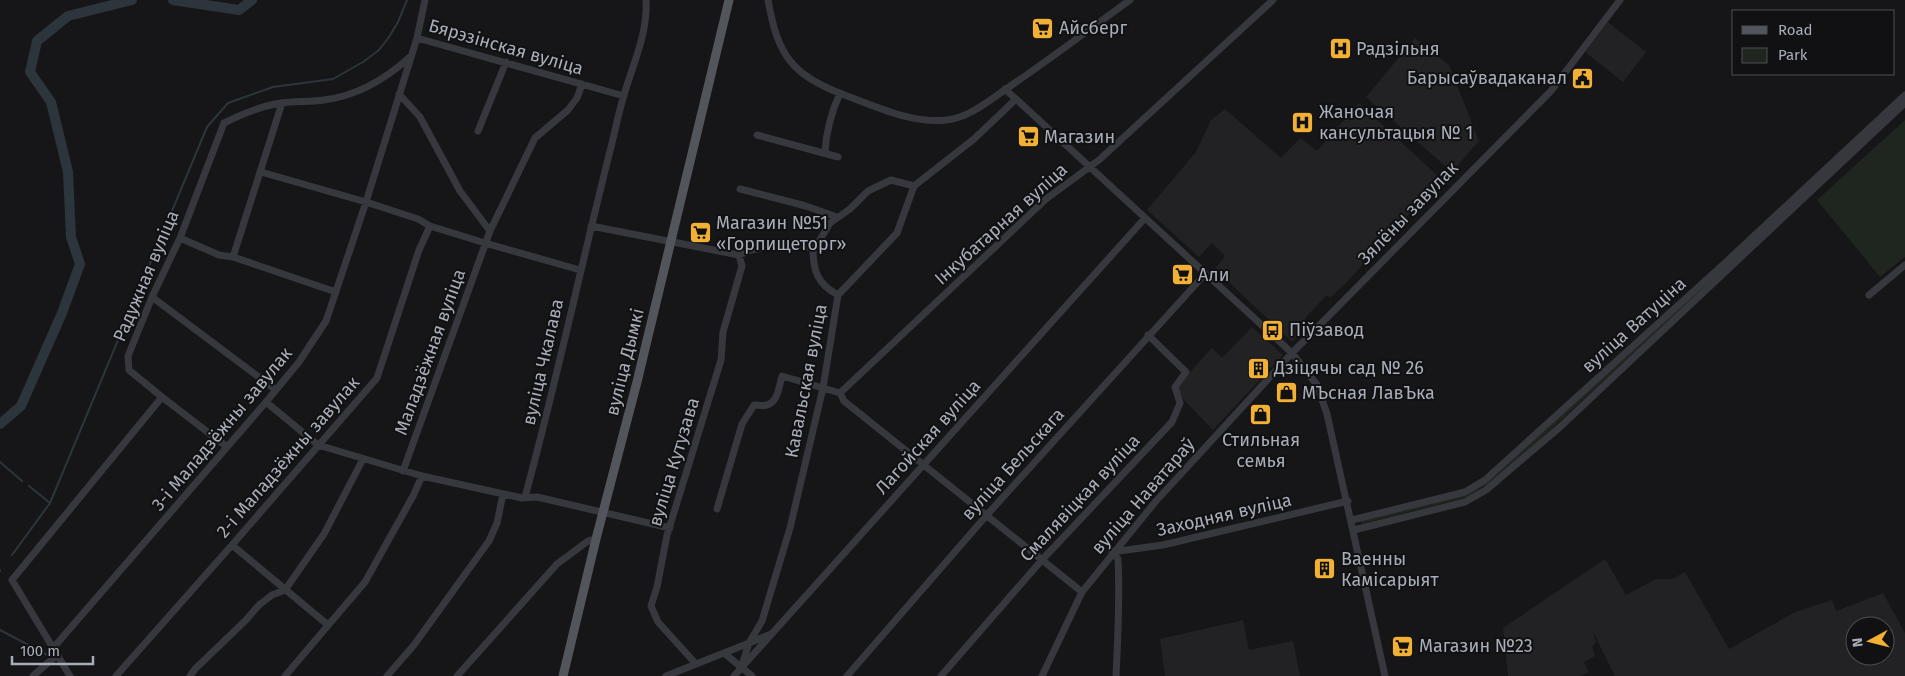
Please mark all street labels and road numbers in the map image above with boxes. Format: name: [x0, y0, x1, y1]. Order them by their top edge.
street label: Бярэзінская вуліца: [426, 14, 586, 80]
street label: Зялёны завулак: [1353, 156, 1463, 269]
street label: Інкубатарная вуліца: [930, 159, 1072, 289]
street label: Радужная вуліца: [108, 207, 184, 345]
street label: Маладзёжная вуліца: [390, 266, 470, 438]
street label: вуліца Ватуціна: [1577, 272, 1691, 378]
street label: вуліца Чкалава: [518, 297, 568, 427]
street label: Кавальская вуліца: [780, 302, 832, 460]
street label: вуліца Дымкі: [601, 306, 649, 418]
street label: 3-і Маладзёжны завулак: [147, 342, 297, 515]
street label: 2-і Маладзёжны завулак: [212, 371, 365, 542]
street label: Лагойская вуліца: [871, 375, 985, 499]
street label: вуліца Кутузава: [644, 395, 704, 529]
street label: вуліца Бельскага: [957, 403, 1069, 525]
street label: Смалявіцкая вуліца: [1015, 430, 1145, 566]
street label: вуліца Наватараў: [1087, 433, 1199, 559]
street label: Заходняя вуліца: [1154, 489, 1294, 541]

